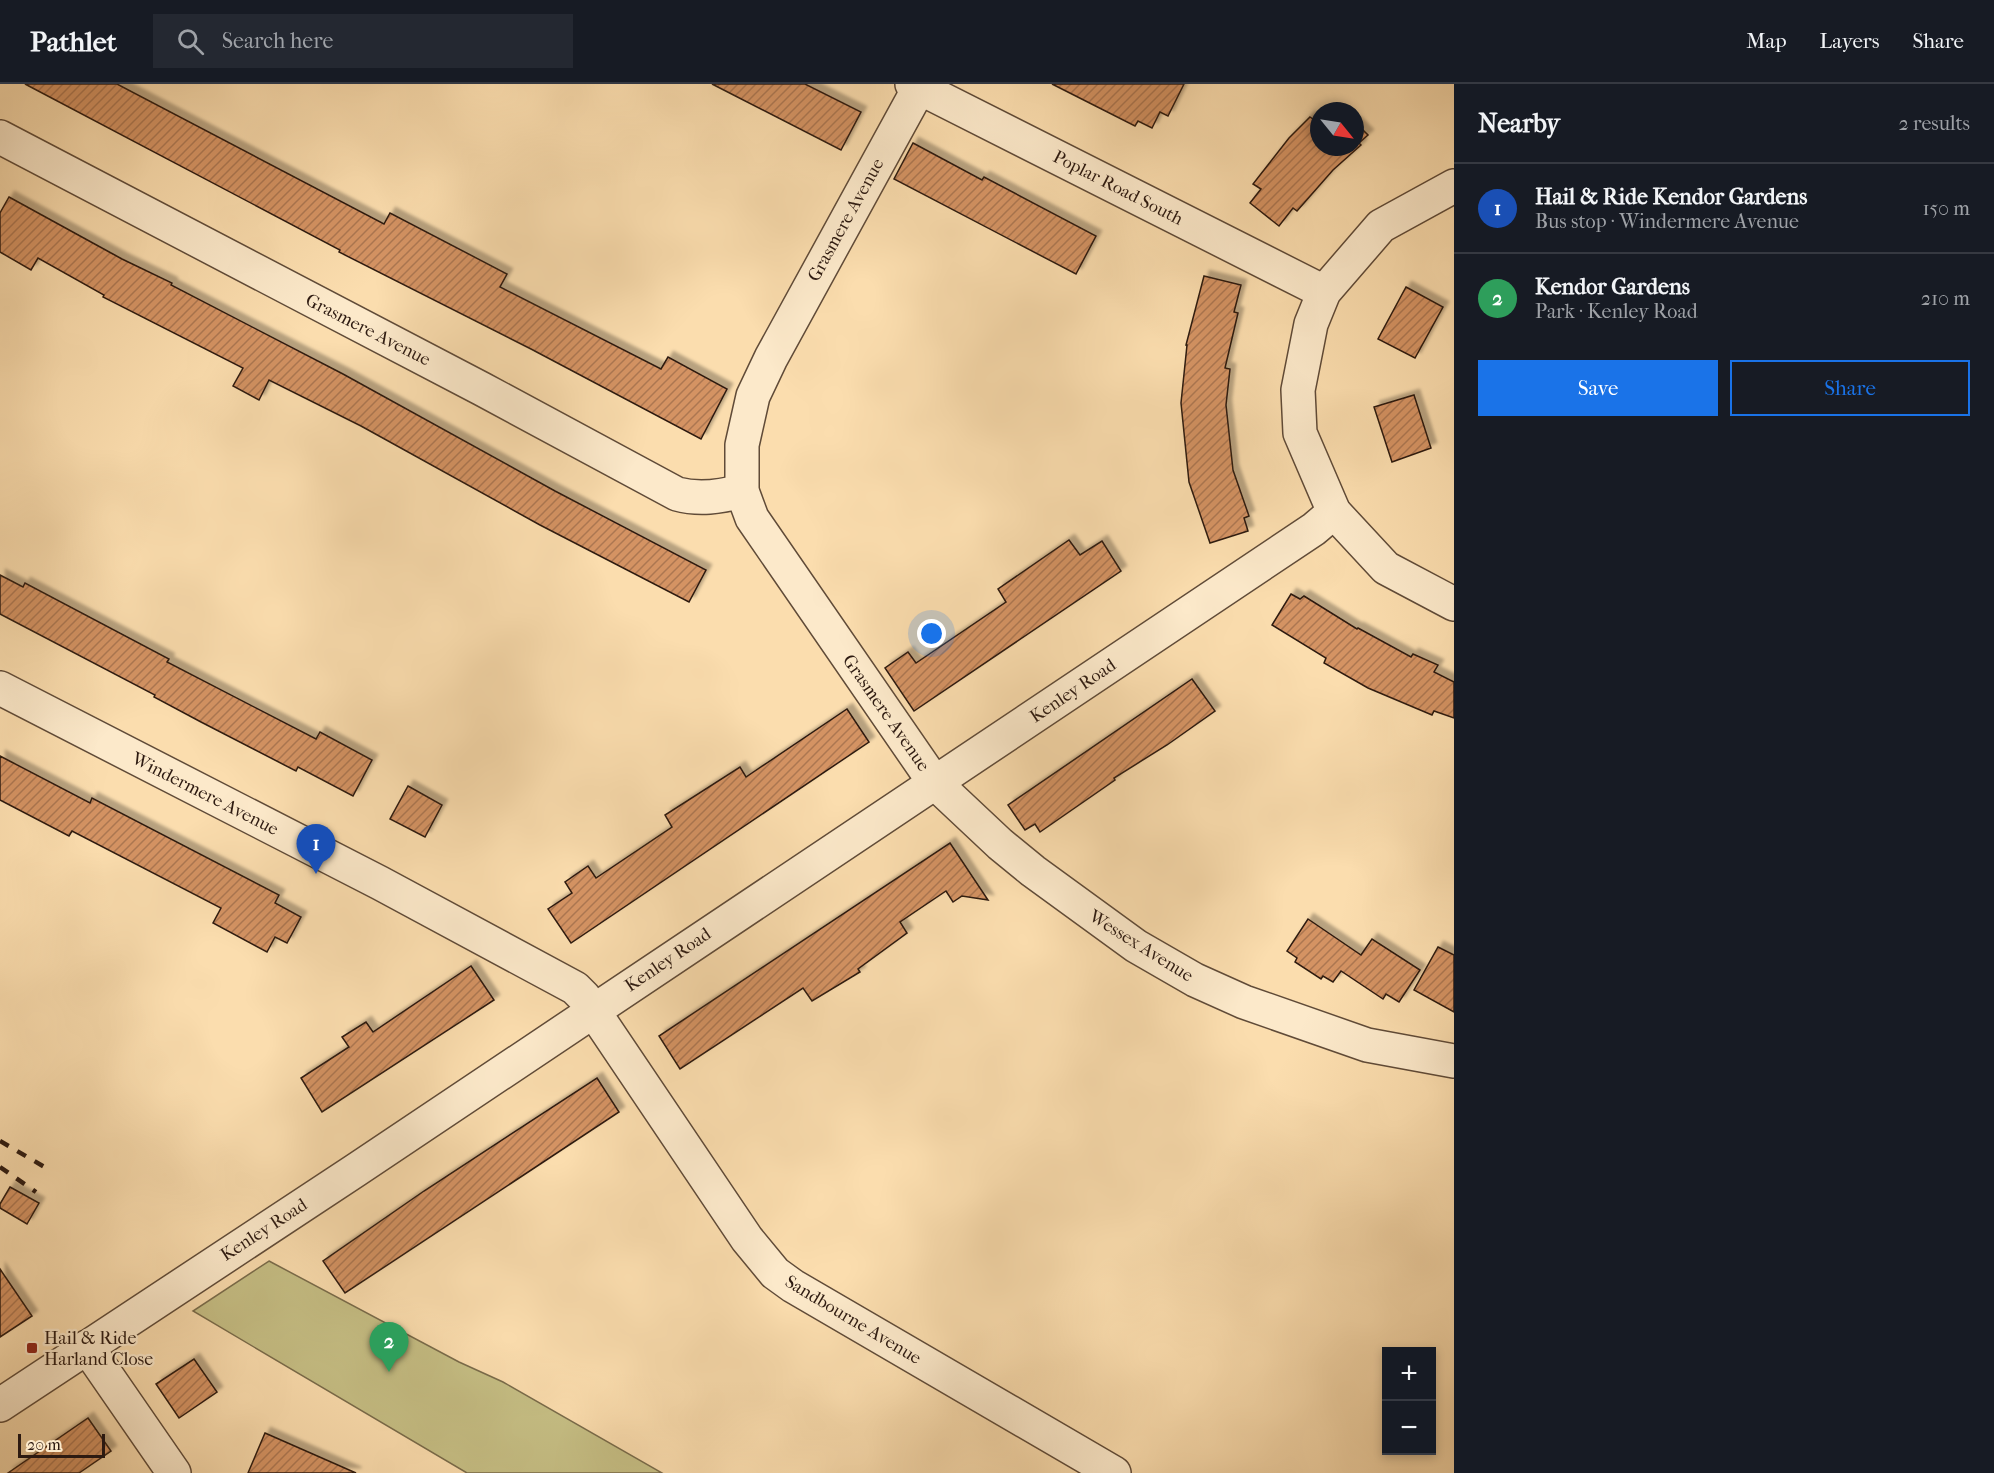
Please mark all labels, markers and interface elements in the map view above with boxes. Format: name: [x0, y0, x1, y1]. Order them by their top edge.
search box: [153, 14, 573, 68]
text: Pathlet: [30, 25, 117, 58]
icon: search: [174, 25, 207, 58]
text: Search here: [222, 28, 333, 54]
text: Map: [1746, 29, 1787, 53]
text: Layers: [1820, 29, 1879, 53]
text: Share: [1912, 29, 1964, 53]
north arrow: [1310, 102, 1364, 156]
text: Nearby: [1478, 108, 1560, 139]
text: 2 results: [1899, 112, 1970, 135]
street label: Poplar Road South: [1050, 146, 1186, 230]
street label: Grasmere Avenue: [803, 155, 889, 285]
text: Hail & Ride Kendor Gardens: [1535, 184, 1807, 210]
text: 1: [1494, 197, 1501, 220]
text: 150 m: [1922, 197, 1970, 220]
text: Bus stop · Windermere Avenue: [1535, 210, 1799, 233]
text: Kendor Gardens: [1535, 274, 1690, 300]
text: 2: [1492, 287, 1503, 310]
text: 210 m: [1921, 287, 1970, 310]
street label: Grasmere Avenue: [302, 289, 434, 371]
text: Park · Kenley Road: [1535, 300, 1698, 323]
button: Save: [1478, 360, 1718, 416]
button: Share: [1730, 360, 1970, 416]
your location: [917, 619, 946, 648]
street label: Grasmere Avenue: [838, 651, 934, 775]
street label: Kenley Road: [1026, 654, 1120, 727]
street label: Windermere Avenue: [127, 747, 282, 840]
pin: 1: [296, 824, 336, 874]
street label: Wessex Avenue: [1084, 905, 1197, 986]
street label: Kenley Road: [621, 923, 715, 996]
street label: Kenley Road: [217, 1194, 311, 1266]
street label: Sandbourne Avenue: [781, 1271, 925, 1369]
pin: 2: [370, 1322, 408, 1372]
place label: Hail & Ride Harland Close: [44, 1328, 153, 1370]
marker: Hail & Ride Harland Close: [25, 1341, 39, 1355]
map controls: [1382, 1347, 1436, 1455]
button: +: [1382, 1347, 1436, 1401]
button: −: [1382, 1401, 1436, 1455]
scale bar: [18, 1431, 105, 1458]
text: 20 m: [27, 1435, 61, 1454]

